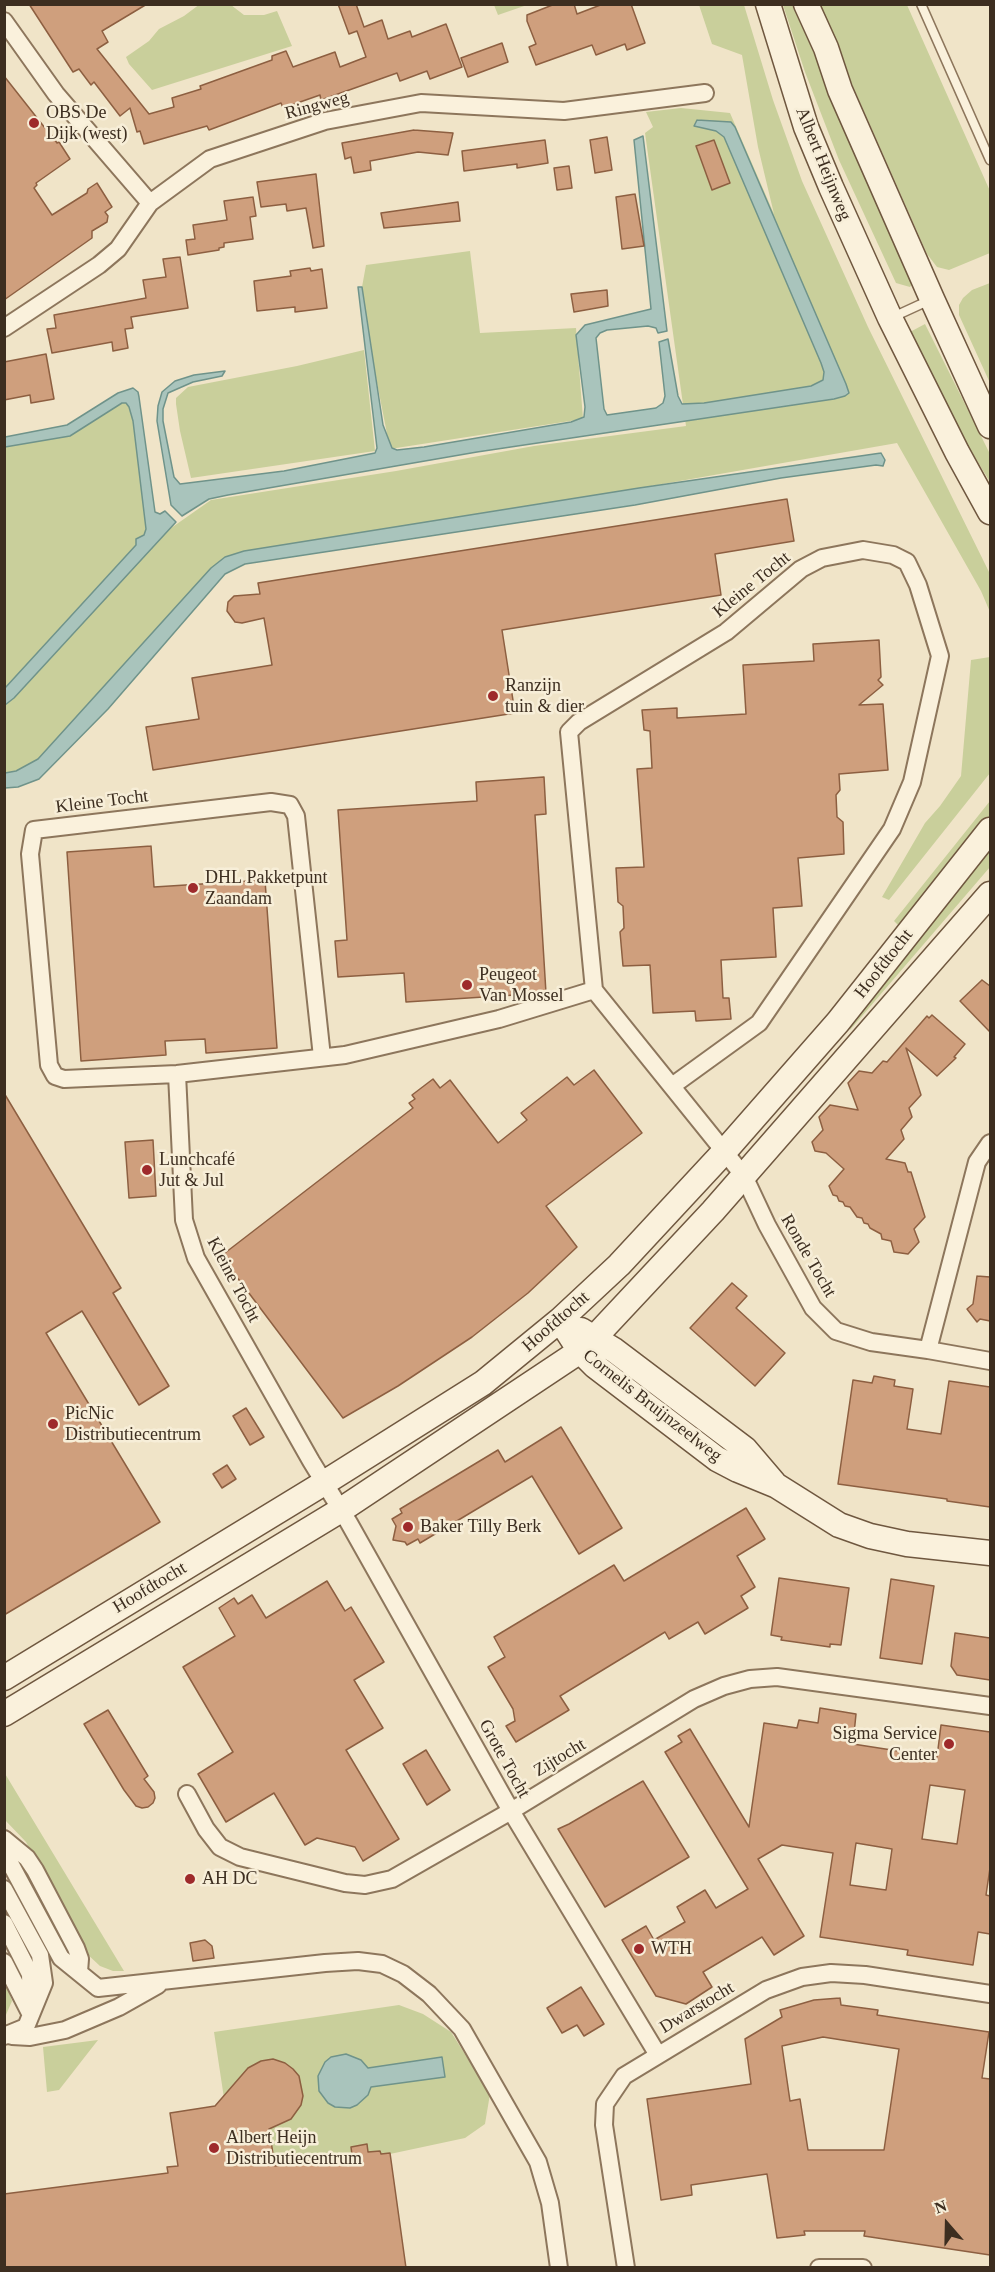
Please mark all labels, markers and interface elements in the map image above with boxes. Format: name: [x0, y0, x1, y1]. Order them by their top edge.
street label: Ringweg: [283, 87, 351, 125]
place label: OBS De Dijk (west): [46, 102, 127, 144]
street label: Albert Heijnweg: [790, 104, 856, 224]
marker: OBS De Dijk (west): [27, 116, 41, 130]
street label: Kleine Tocht: [709, 547, 795, 623]
place label: Ranzijn tuin & dier: [505, 675, 584, 718]
marker: Ranzijn tuin & dier: [486, 689, 500, 703]
street label: Kleine Tocht: [54, 786, 150, 818]
place label: DHL Pakketpunt Zaandam: [205, 867, 327, 910]
marker: DHL Pakketpunt Zaandam: [186, 881, 200, 895]
street label: Hoofdtocht: [850, 925, 918, 1003]
place label: Peugeot Van Mossel: [479, 964, 563, 1006]
marker: Peugeot Van Mossel: [460, 978, 474, 992]
place label: Lunchcafé Jut & Jul: [159, 1149, 235, 1192]
marker: Lunchcafé Jut & Jul: [140, 1163, 154, 1177]
street label: Ronde Tocht: [776, 1211, 840, 1301]
street label: Kleine Tocht: [202, 1234, 264, 1326]
street label: Hoofdtocht: [518, 1287, 594, 1357]
street label: Cornelis Bruijnzeelweg: [578, 1345, 726, 1467]
place label: PicNic Distributiecentrum: [65, 1403, 201, 1446]
marker: PicNic Distributiecentrum: [46, 1417, 60, 1431]
place label: Baker Tilly Berk: [420, 1516, 541, 1538]
marker: Baker Tilly Berk: [401, 1520, 415, 1534]
street label: Hoofdtocht: [109, 1558, 191, 1618]
street label: Grote Tocht: [474, 1716, 534, 1802]
place label: Sigma Service Center: [833, 1723, 937, 1766]
street label: Zijtocht: [530, 1734, 590, 1782]
marker: Sigma Service Center: [942, 1737, 956, 1751]
place label: AH DC: [202, 1868, 258, 1890]
marker: AH DC: [183, 1872, 197, 1886]
place label: WTH: [651, 1938, 692, 1960]
marker: WTH: [632, 1942, 646, 1956]
street label: Dwarstocht: [656, 1977, 738, 2039]
place label: Albert Heijn Distributiecentrum: [226, 2127, 362, 2170]
marker: Albert Heijn Distributiecentrum: [207, 2141, 221, 2155]
north arrow: [917, 2194, 977, 2254]
text: N: [932, 2197, 949, 2217]

